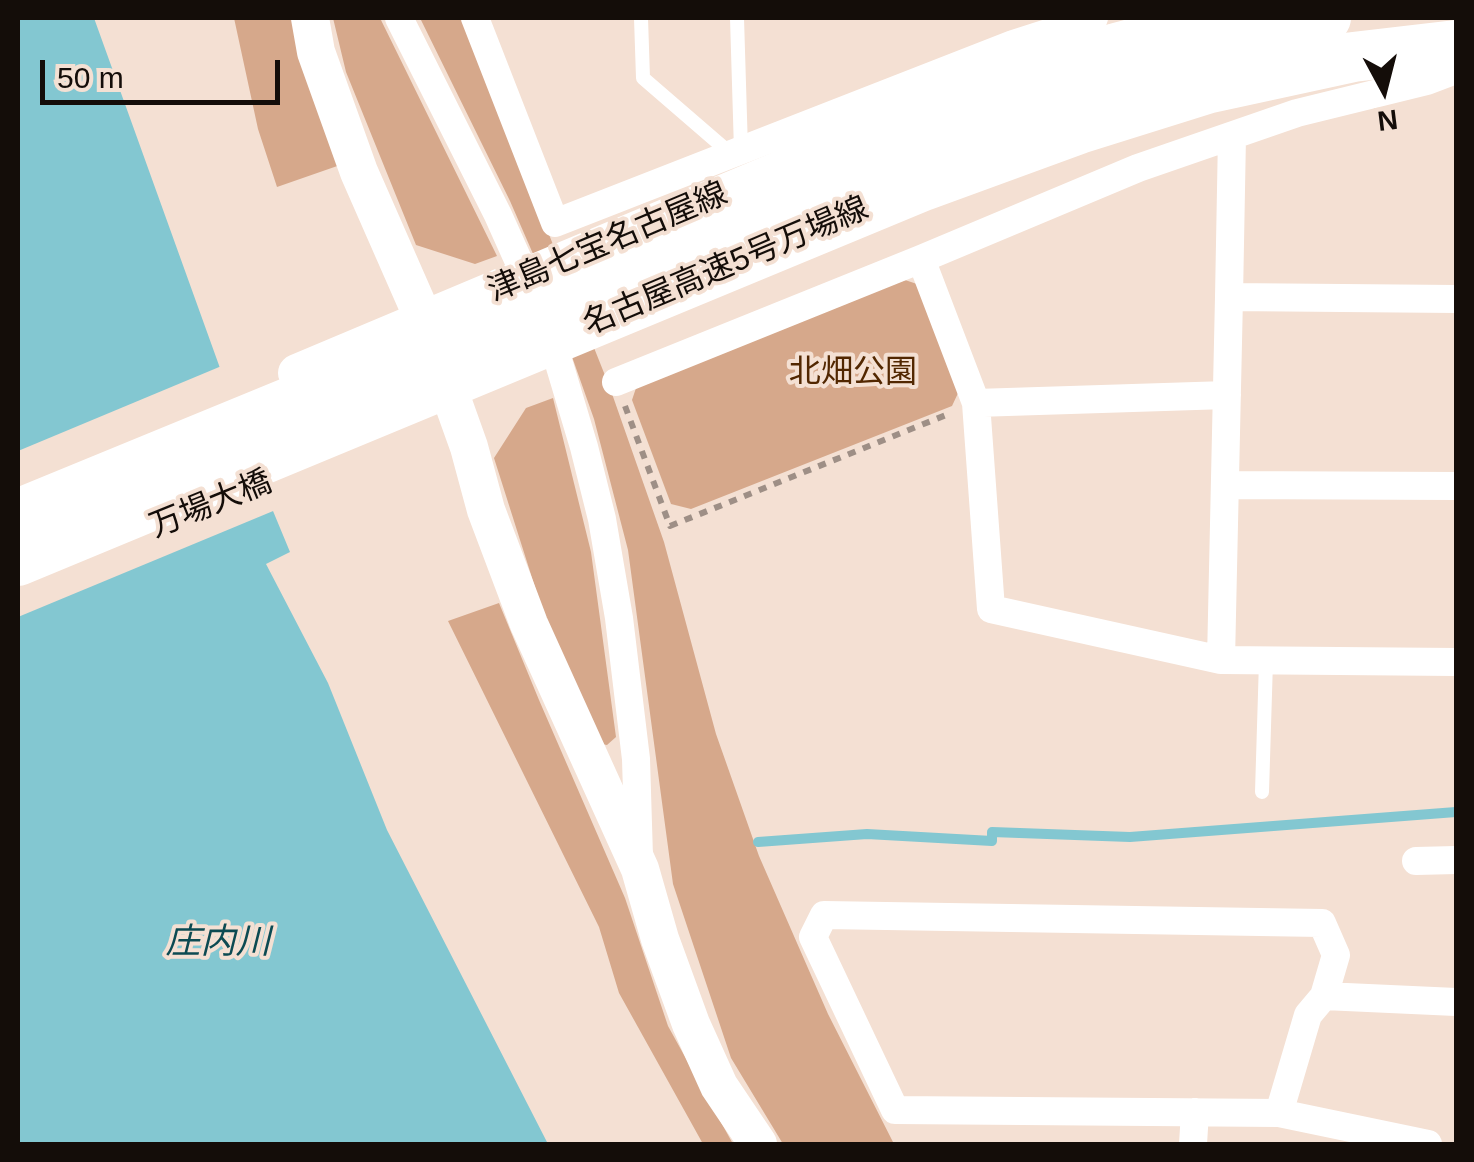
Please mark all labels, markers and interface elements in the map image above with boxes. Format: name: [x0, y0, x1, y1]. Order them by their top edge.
scale bar: [45, 40, 285, 102]
north arrow: [1334, 40, 1434, 140]
text: 50 m: [57, 61, 124, 94]
text: N: [1376, 104, 1400, 137]
street label: 津島七宝名古屋線: [483, 175, 733, 311]
street label: 名古屋高速5号万場線: [578, 190, 874, 344]
park label: 北畑公園: [789, 354, 917, 392]
street label: 万場大橋: [144, 463, 278, 547]
water label: 庄内川: [166, 922, 270, 964]

